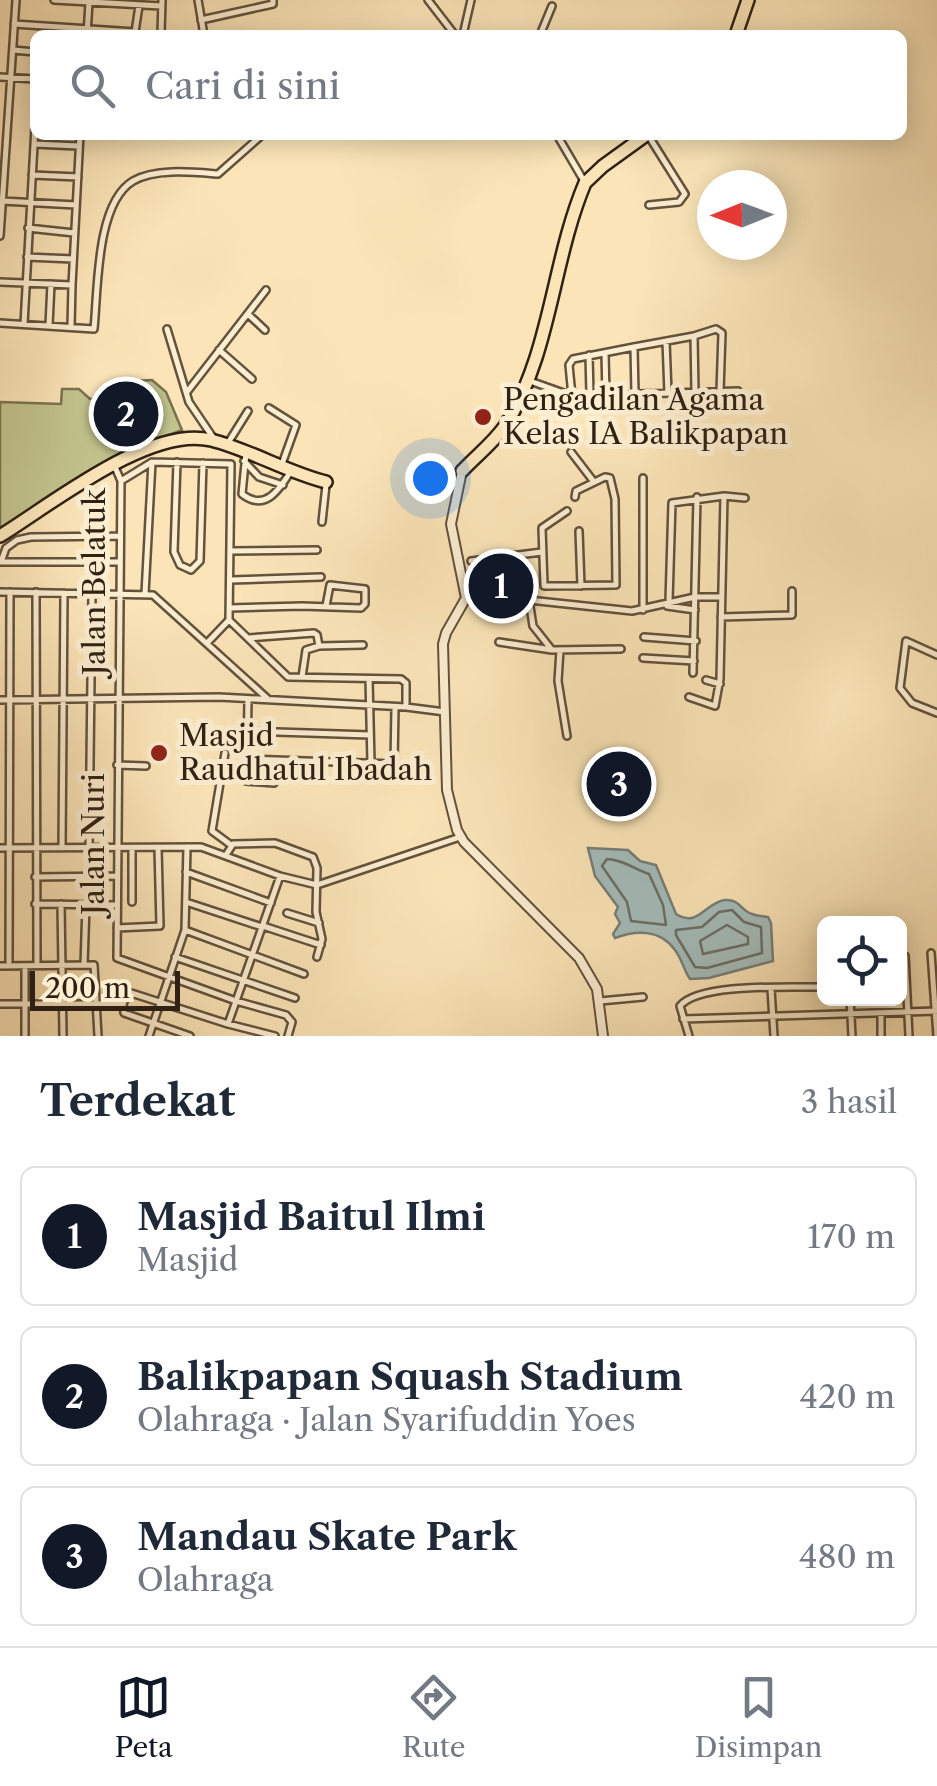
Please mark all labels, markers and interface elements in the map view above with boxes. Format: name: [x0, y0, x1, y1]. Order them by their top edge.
search box: [30, 30, 907, 140]
icon: search: [65, 58, 120, 113]
text: Cari di sini: [145, 62, 340, 109]
north arrow: [697, 170, 787, 260]
pin: 2: [94, 376, 158, 452]
place label: Pengadilan Agama Kelas IA Balikpapan: [503, 381, 788, 452]
marker: Pengadilan Agama Kelas IA Balikpapan: [472, 406, 494, 428]
your location: [405, 453, 456, 504]
street label: Jalan Belatuk: [76, 487, 113, 679]
pin: 1: [468, 548, 534, 624]
place label: Masjid Raudhatul Ibadah: [179, 717, 432, 788]
marker: Masjid Raudhatul Ibadah: [148, 742, 170, 764]
pin: 3: [586, 746, 652, 822]
street label: Jalan Nuri: [75, 773, 112, 919]
map controls: [817, 916, 907, 1006]
button: locate: [817, 916, 907, 1006]
scale bar: [30, 966, 180, 1010]
text: 200 m: [45, 971, 130, 1005]
text: Terdekat: [40, 1075, 235, 1127]
text: 3 hasil: [801, 1082, 897, 1121]
text: Masjid Baitul Ilmi: [137, 1193, 485, 1240]
text: 1: [67, 1217, 82, 1256]
text: 170 m: [807, 1217, 895, 1256]
text: Masjid: [137, 1240, 238, 1279]
text: Balikpapan Squash Stadium: [137, 1353, 683, 1400]
text: 2: [65, 1377, 84, 1416]
text: 420 m: [799, 1377, 895, 1416]
text: Olahraga · Jalan Syarifuddin Yoes: [137, 1400, 636, 1439]
text: Mandau Skate Park: [137, 1513, 516, 1560]
text: 3: [65, 1537, 84, 1576]
text: 480 m: [799, 1537, 895, 1576]
text: Olahraga: [137, 1560, 274, 1599]
tab: Peta: [115, 1670, 173, 1764]
tab: Rute: [402, 1670, 465, 1764]
tab: Disimpan: [695, 1670, 822, 1764]

